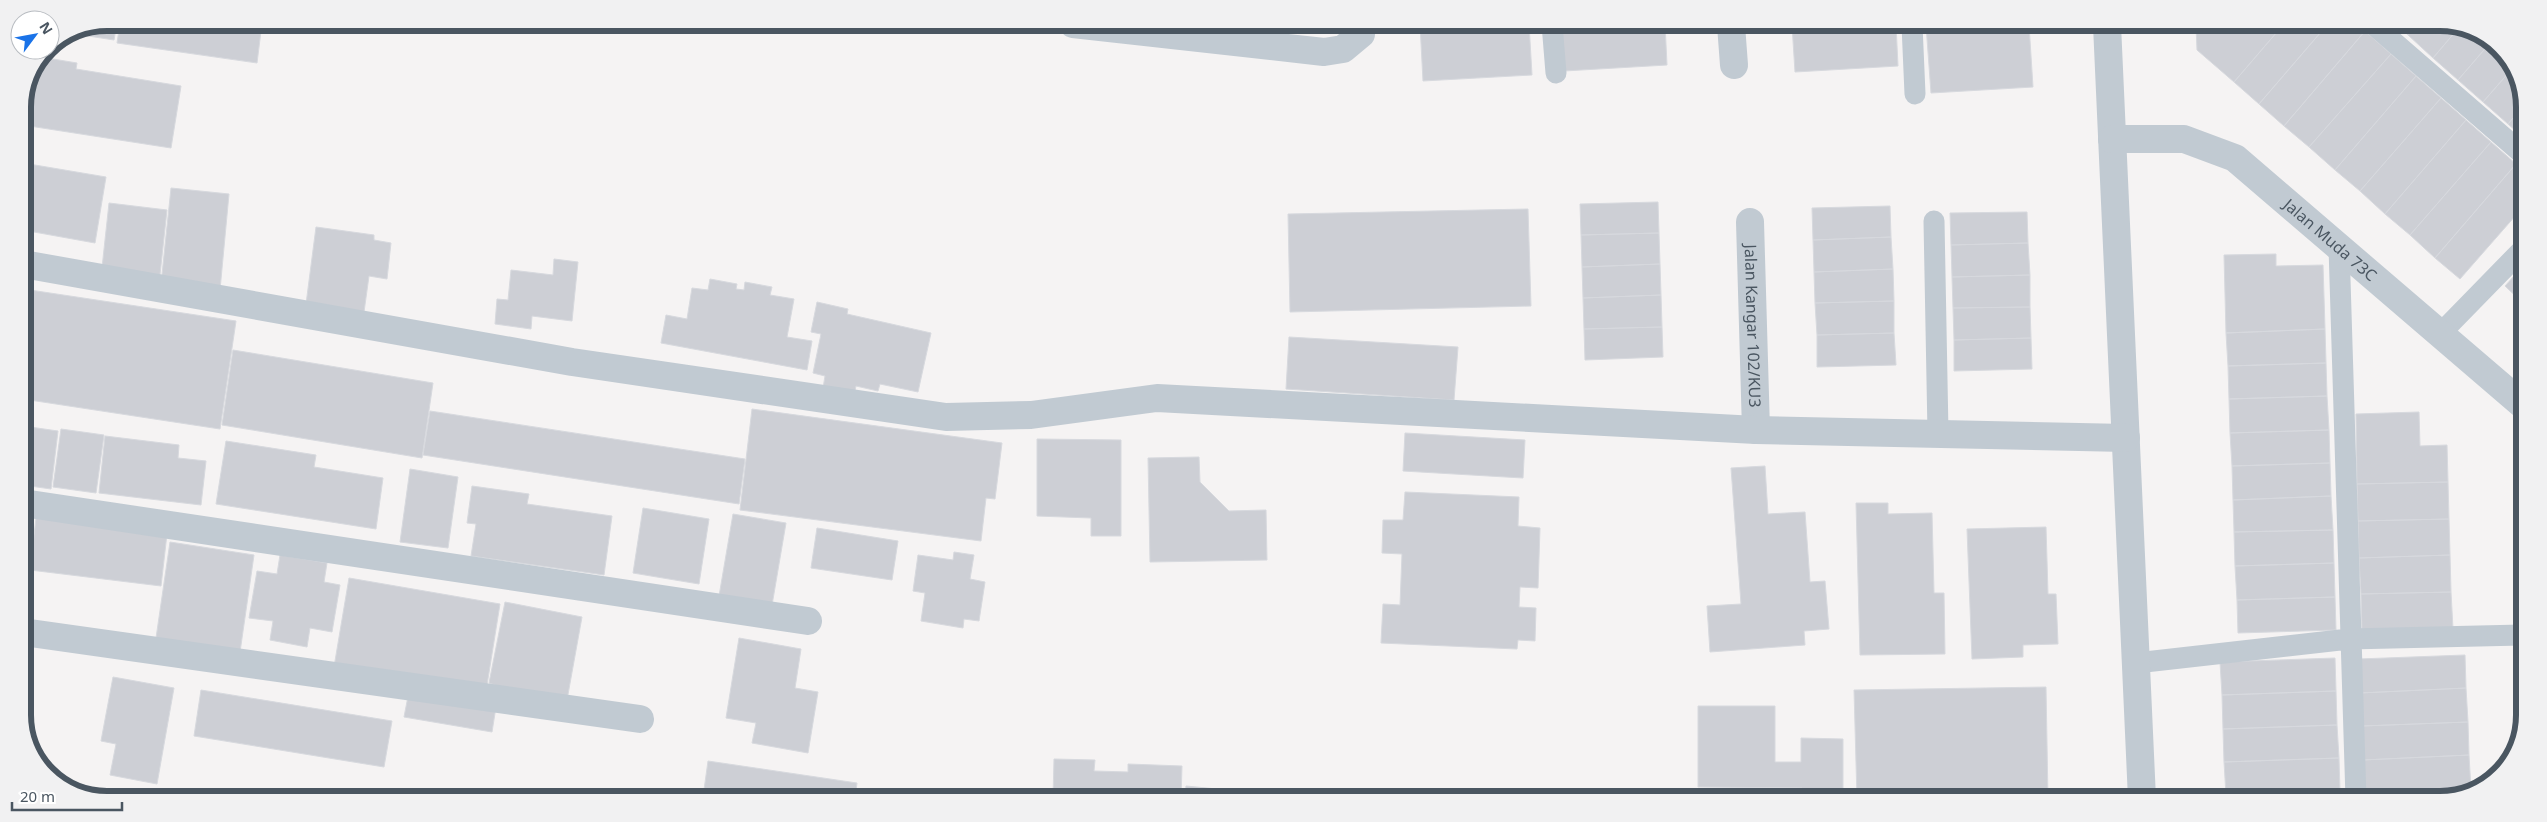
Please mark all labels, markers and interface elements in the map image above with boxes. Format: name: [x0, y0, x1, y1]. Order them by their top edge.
north arrow: [10, 10, 60, 60]
text: N: [35, 18, 58, 38]
street label: Jalan Muda 73C: [2277, 192, 2382, 286]
street label: Jalan Kangar 102/KU3: [1740, 242, 1766, 408]
scale bar: [12, 780, 122, 812]
text: 20 m: [20, 786, 55, 806]

